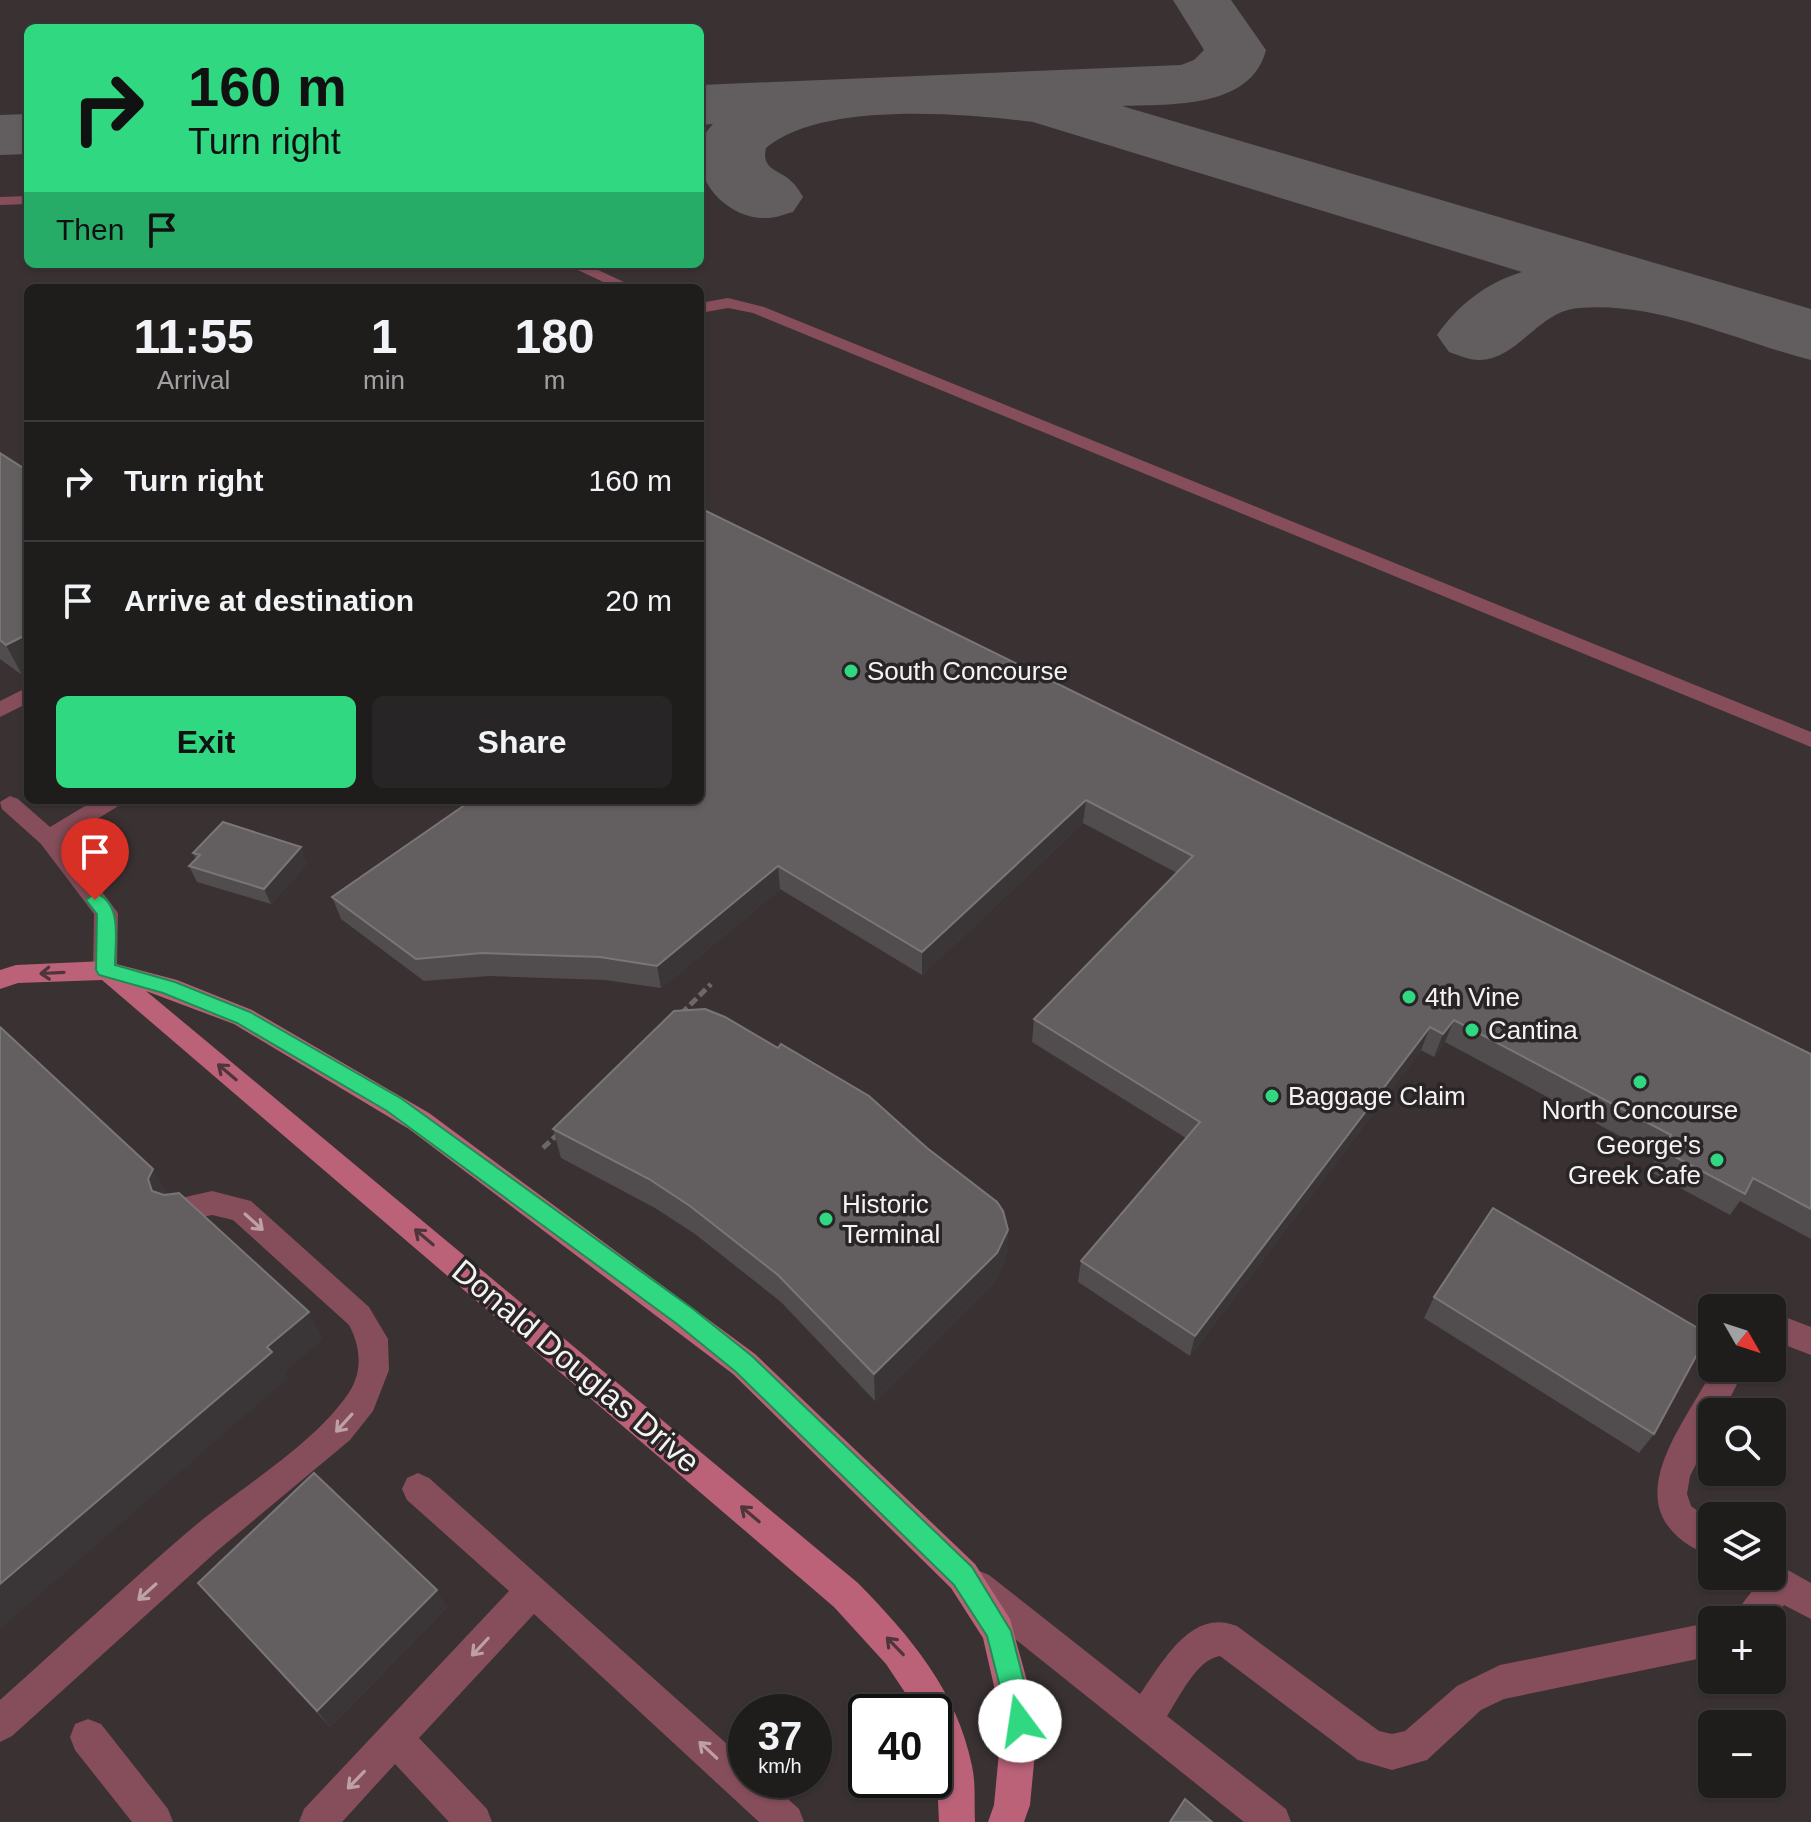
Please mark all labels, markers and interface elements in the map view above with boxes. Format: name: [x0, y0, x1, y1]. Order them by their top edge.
text: 160 m: [188, 55, 347, 118]
icon: right: [56, 56, 160, 160]
text: Turn right: [188, 121, 341, 162]
icon: arrive: [140, 208, 184, 252]
text: Then: [56, 213, 124, 246]
text: 11:55: [133, 310, 254, 363]
text: 1: [371, 310, 397, 363]
text: 180: [514, 310, 595, 363]
text: Arrival: [157, 365, 230, 395]
text: min: [363, 365, 405, 395]
text: m: [544, 365, 565, 395]
icon: right: [56, 459, 100, 503]
text: Turn right: [124, 464, 263, 497]
text: 160 m: [589, 464, 672, 497]
icon: arrive: [56, 579, 100, 623]
text: Arrive at destination: [124, 584, 414, 617]
text: 20 m: [605, 584, 672, 617]
place label: South Concourse: [867, 656, 1068, 686]
marker: South Concourse: [842, 662, 860, 680]
button: Exit: [56, 696, 356, 788]
button: Share: [372, 696, 672, 788]
pin: [61, 818, 129, 900]
icon: arrive: [73, 830, 117, 874]
one-way arrow: [39, 965, 66, 980]
place label: 4th Vine: [1425, 982, 1520, 1012]
marker: 4th Vine: [1400, 988, 1418, 1006]
place label: Cantina: [1488, 1015, 1578, 1045]
marker: Cantina: [1463, 1021, 1481, 1039]
one-way arrow: [217, 1063, 237, 1081]
marker: North Concourse: [1631, 1073, 1649, 1091]
place label: Baggage Claim: [1288, 1081, 1466, 1111]
marker: Baggage Claim: [1263, 1087, 1281, 1105]
place label: North Concourse: [1542, 1095, 1738, 1125]
place label: George's Greek Cafe: [1568, 1130, 1701, 1190]
marker: George's Greek Cafe: [1708, 1151, 1726, 1169]
place label: Historic Terminal: [842, 1189, 940, 1249]
marker: Historic Terminal: [817, 1210, 835, 1228]
one-way arrow: [244, 1213, 264, 1231]
one-way arrow: [414, 1228, 434, 1246]
street label: Donald Douglas Drive: [445, 1252, 707, 1480]
north arrow: [1698, 1294, 1786, 1382]
map controls: [1698, 1294, 1786, 1798]
button: search: [1698, 1398, 1786, 1486]
one-way arrow: [335, 1412, 353, 1432]
button: layers: [1698, 1502, 1786, 1590]
one-way arrow: [740, 1505, 761, 1523]
one-way arrow: [137, 1583, 157, 1601]
button: +: [1698, 1606, 1786, 1694]
one-way arrow: [471, 1637, 490, 1657]
one-way arrow: [886, 1637, 905, 1656]
position arrow: [978, 1679, 1062, 1763]
speed limit sign: 40: [848, 1694, 952, 1798]
button: −: [1698, 1710, 1786, 1798]
text: 37: [758, 1714, 802, 1758]
one-way arrow: [698, 1742, 718, 1760]
text: km/h: [758, 1755, 802, 1777]
one-way arrow: [347, 1770, 366, 1790]

